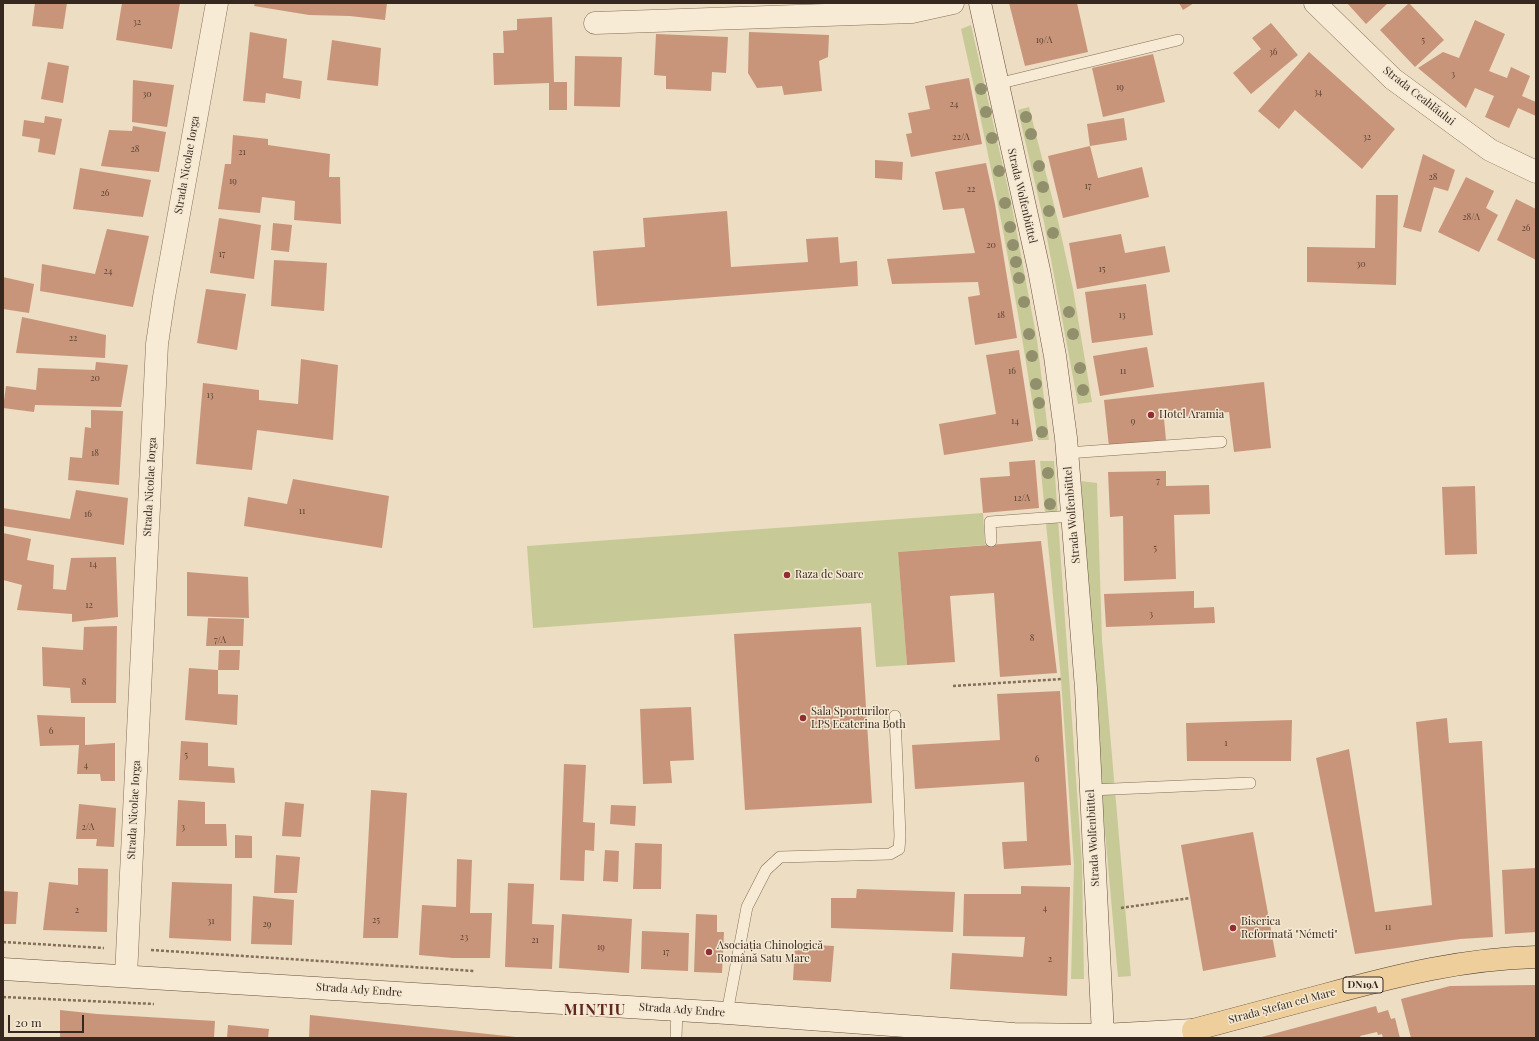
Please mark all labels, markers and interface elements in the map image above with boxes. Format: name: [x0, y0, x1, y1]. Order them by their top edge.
house number: 32: [133, 17, 141, 27]
house number: 19/A: [1036, 35, 1052, 45]
house number: 5: [1421, 35, 1425, 45]
house number: 36: [1269, 47, 1277, 57]
street label: Strada Ceahlăului: [1380, 64, 1458, 128]
house number: 3: [1451, 69, 1455, 79]
house number: 19: [1116, 82, 1124, 92]
house number: 34: [1314, 87, 1322, 97]
house number: 30: [142, 89, 152, 99]
house number: 24: [950, 99, 958, 109]
street label: Strada Nicolae Iorga: [172, 115, 202, 215]
house number: 22/A: [952, 132, 970, 142]
house number: 32: [1363, 132, 1371, 142]
house number: 28: [131, 144, 139, 154]
house number: 21: [238, 147, 246, 157]
street label: Strada Wolfenbüttel: [1005, 147, 1039, 245]
house number: 28: [1429, 172, 1437, 182]
house number: 19: [229, 176, 237, 186]
house number: 17: [1085, 181, 1091, 191]
house number: 22: [967, 184, 975, 194]
house number: 26: [101, 188, 109, 198]
house number: 28/A: [1462, 212, 1480, 222]
house number: 26: [1522, 223, 1530, 233]
house number: 20: [986, 240, 996, 250]
house number: 17: [219, 249, 225, 259]
house number: 30: [1356, 259, 1366, 269]
house number: 15: [1099, 264, 1105, 274]
house number: 24: [104, 266, 112, 276]
house number: 18: [997, 310, 1005, 320]
house number: 13: [1118, 310, 1126, 320]
house number: 22: [69, 333, 77, 343]
house number: 16: [1008, 366, 1016, 376]
house number: 11: [1120, 366, 1126, 376]
house number: 20: [90, 373, 100, 383]
house number: 13: [206, 390, 214, 400]
place label: Hotel Aramia: [1159, 408, 1224, 422]
marker: Hotel Aramia: [1146, 410, 1156, 420]
house number: 14: [1011, 416, 1019, 426]
house number: 9: [1131, 416, 1135, 426]
street label: Strada Nicolae Iorga: [141, 437, 159, 537]
house number: 18: [91, 448, 99, 458]
street label: Strada Wolfenbüttel: [1061, 466, 1083, 564]
house number: 7: [1156, 476, 1160, 486]
house number: 12/A: [1014, 493, 1030, 503]
house number: 11: [299, 506, 305, 516]
house number: 16: [84, 509, 92, 519]
house number: 5: [1153, 543, 1157, 553]
house number: 14: [89, 559, 97, 569]
place label: Raza de Soare: [795, 568, 863, 582]
marker: Raza de Soare: [782, 570, 792, 580]
house number: 12: [85, 600, 93, 610]
house number: 3: [1149, 609, 1153, 619]
house number: 8: [1030, 633, 1034, 643]
house number: 7/A: [214, 635, 226, 645]
house number: 8: [82, 677, 86, 687]
place label: Sala Sporturilor LPS Ecaterina Both: [811, 705, 906, 731]
marker: Sala Sporturilor LPS Ecaterina Both: [798, 713, 808, 723]
house number: 6: [49, 726, 53, 736]
house number: 1: [1224, 738, 1228, 748]
house number: 5: [184, 750, 188, 760]
house number: 6: [1035, 754, 1039, 764]
house number: 4: [84, 760, 88, 770]
street label: Strada Nicolae Iorga: [125, 760, 143, 860]
street label: Strada Wolfenbüttel: [1084, 789, 1102, 887]
house number: 2/A: [82, 822, 94, 832]
house number: 3: [181, 822, 185, 832]
house number: 4: [1043, 903, 1047, 913]
house number: 2: [75, 905, 79, 915]
house number: 25: [372, 915, 380, 925]
place label: Biserica Reformată "Németi": [1241, 915, 1338, 941]
house number: 31: [207, 916, 215, 926]
house number: 29: [263, 919, 271, 929]
house number: 11: [1385, 922, 1391, 932]
marker: Biserica Reformată "Németi": [1228, 923, 1238, 933]
house number: 23: [460, 932, 468, 942]
house number: 21: [531, 935, 539, 945]
place label: Asociația Chinologică Română Satu Mare: [717, 939, 823, 965]
house number: 19: [597, 942, 605, 952]
house number: 17: [663, 947, 669, 957]
marker: Asociația Chinologică Română Satu Mare: [704, 947, 714, 957]
house number: 2: [1048, 954, 1052, 964]
road number: DN19A: [1343, 977, 1383, 993]
street label: Strada Ady Endre: [315, 980, 403, 1000]
street label: Strada Ștefan cel Mare: [1227, 985, 1337, 1027]
street label: Strada Ady Endre: [638, 1000, 726, 1020]
district label: MINTIU: [564, 1001, 626, 1019]
scale bar: [10, 1007, 86, 1033]
text: 20 m: [15, 1014, 42, 1030]

